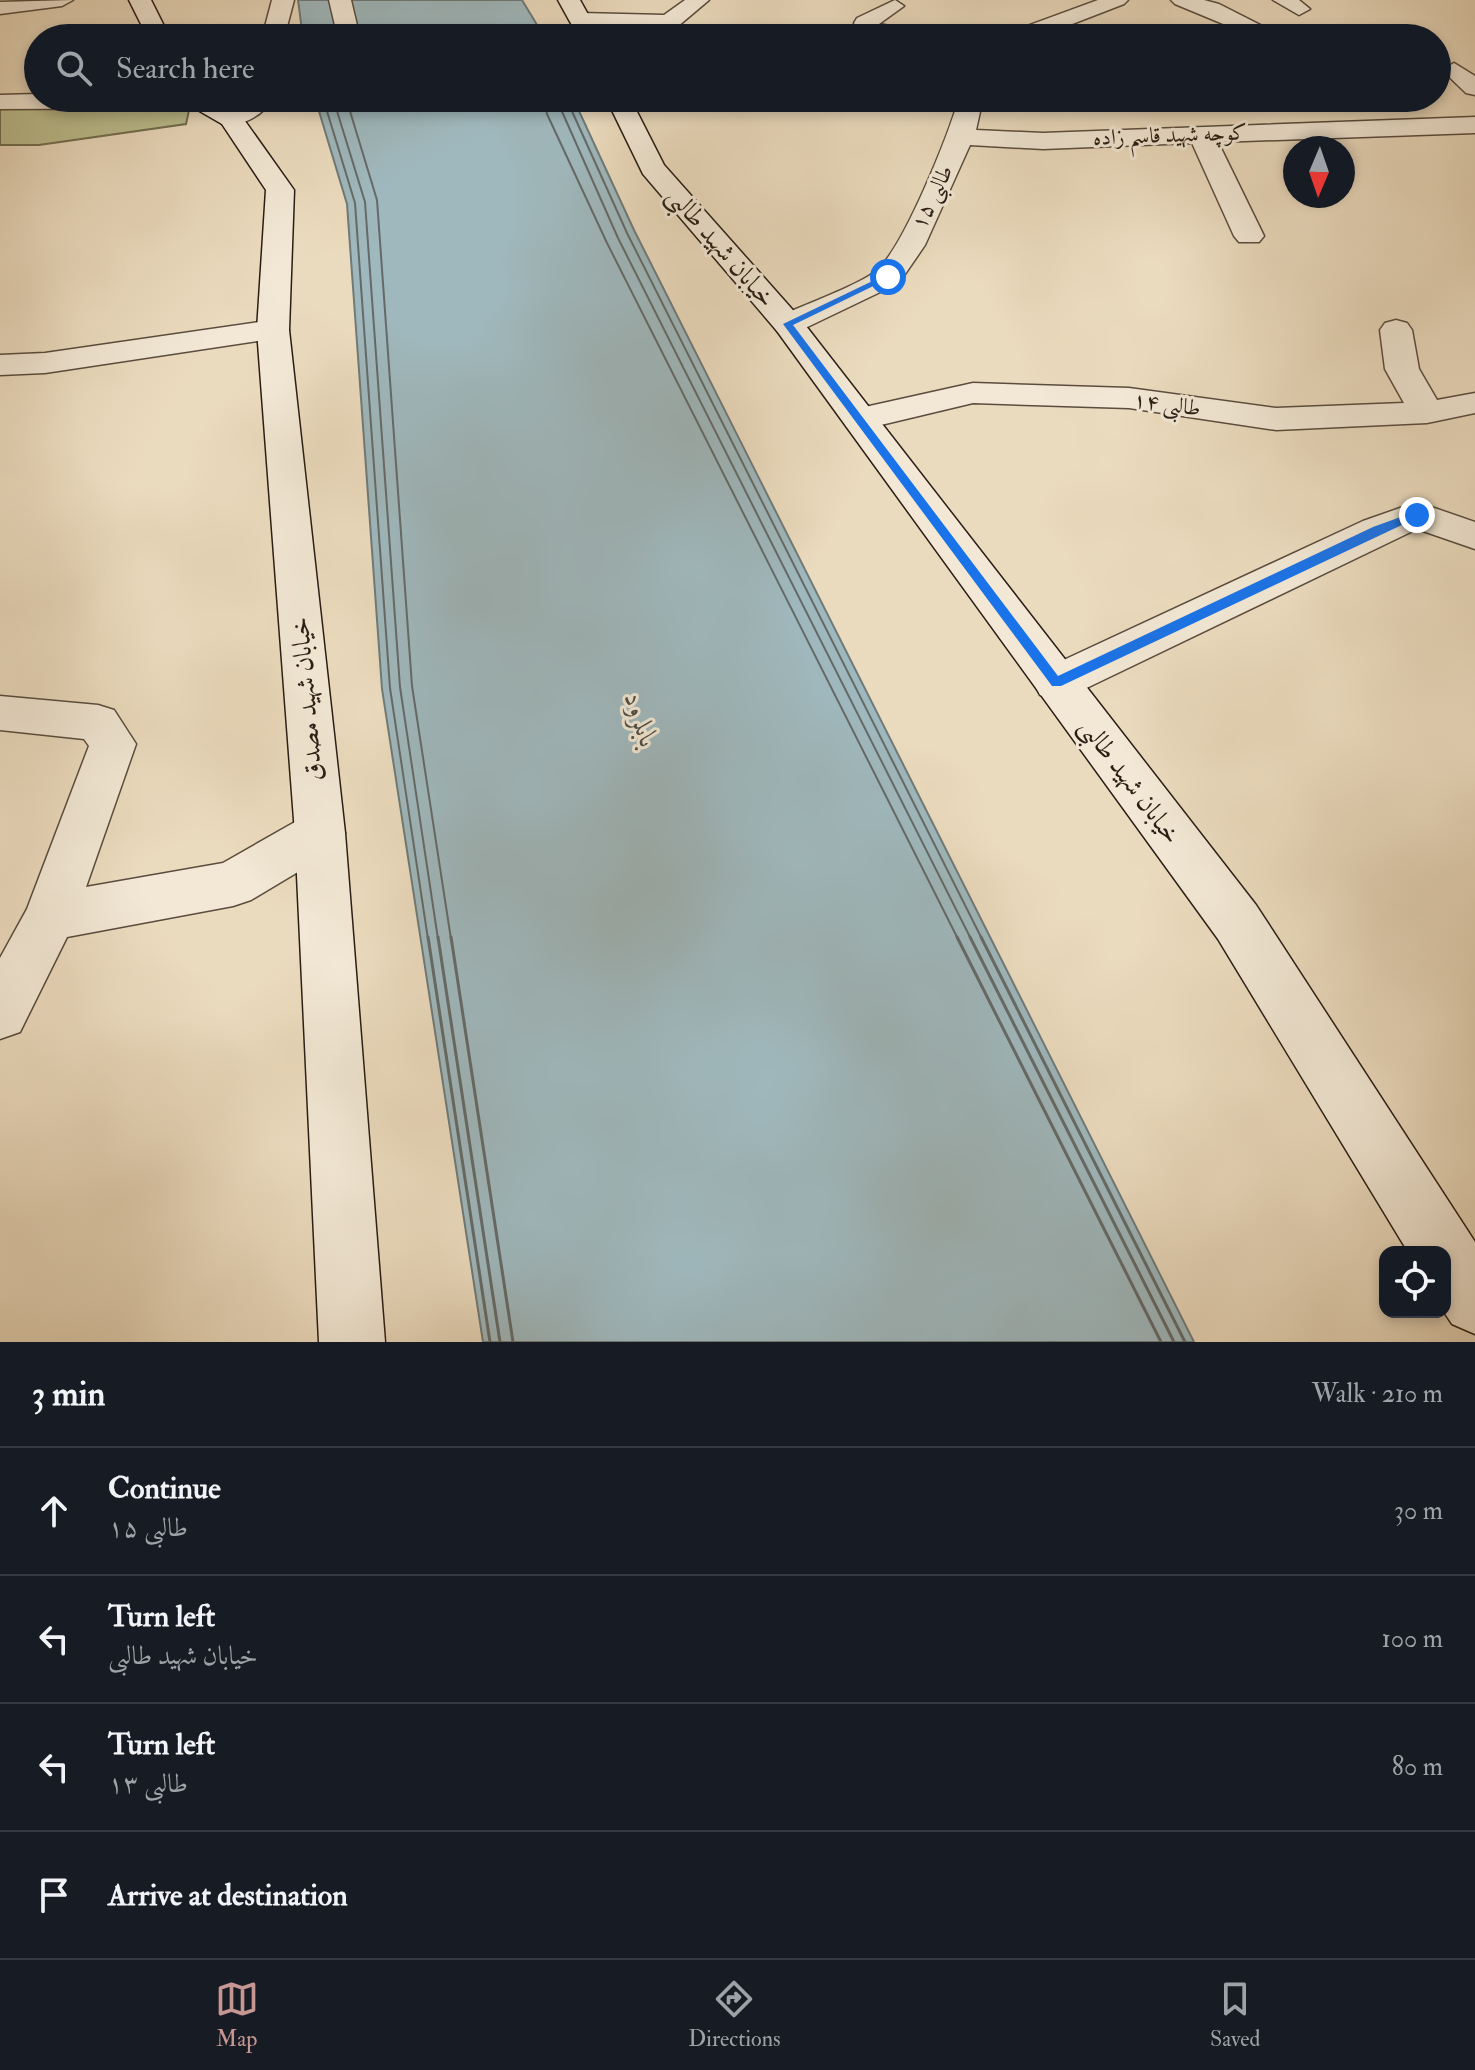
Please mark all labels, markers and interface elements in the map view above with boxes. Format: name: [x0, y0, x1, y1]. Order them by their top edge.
search box: [24, 24, 1451, 112]
icon: search: [52, 46, 96, 90]
text: Search here: [116, 50, 255, 87]
street label: کوچه شهید قاسم زاده: [1092, 118, 1248, 159]
north arrow: [1283, 136, 1355, 208]
street label: طالبی ۱۵: [905, 160, 963, 235]
street label: خیابان شهید طالبی: [657, 180, 782, 317]
route start: [870, 259, 906, 295]
street label: طالبی ۱۴: [1131, 385, 1203, 427]
route end: [1399, 497, 1435, 533]
street label: خیابان شهید مصدق: [284, 616, 330, 782]
water label: بابلرود: [616, 688, 666, 752]
street label: خیابان شهید طالبی: [1069, 712, 1188, 853]
map controls: [1379, 1246, 1451, 1318]
button: locate: [1379, 1246, 1451, 1318]
text: 3 min: [32, 1373, 105, 1416]
text: Walk · 210 m: [1312, 1378, 1443, 1410]
text: Continue: [108, 1470, 221, 1507]
icon: ahead: [32, 1489, 76, 1533]
text: 30 m: [1394, 1495, 1443, 1527]
text: طالبی ۱۵: [108, 1512, 188, 1544]
text: Turn left: [108, 1598, 215, 1635]
icon: left: [32, 1617, 76, 1661]
text: 100 m: [1382, 1623, 1443, 1655]
text: خیابان شهید طالبی: [108, 1640, 258, 1672]
text: Turn left: [108, 1726, 215, 1763]
icon: left: [32, 1745, 76, 1789]
text: 80 m: [1392, 1751, 1443, 1783]
text: طالبی ۱۳: [108, 1768, 188, 1800]
icon: arrive: [32, 1873, 76, 1917]
text: Arrive at destination: [108, 1877, 348, 1914]
tab: Map: [215, 1977, 259, 2053]
tab: Directions: [688, 1977, 781, 2053]
tab: Saved: [1210, 1977, 1260, 2053]

